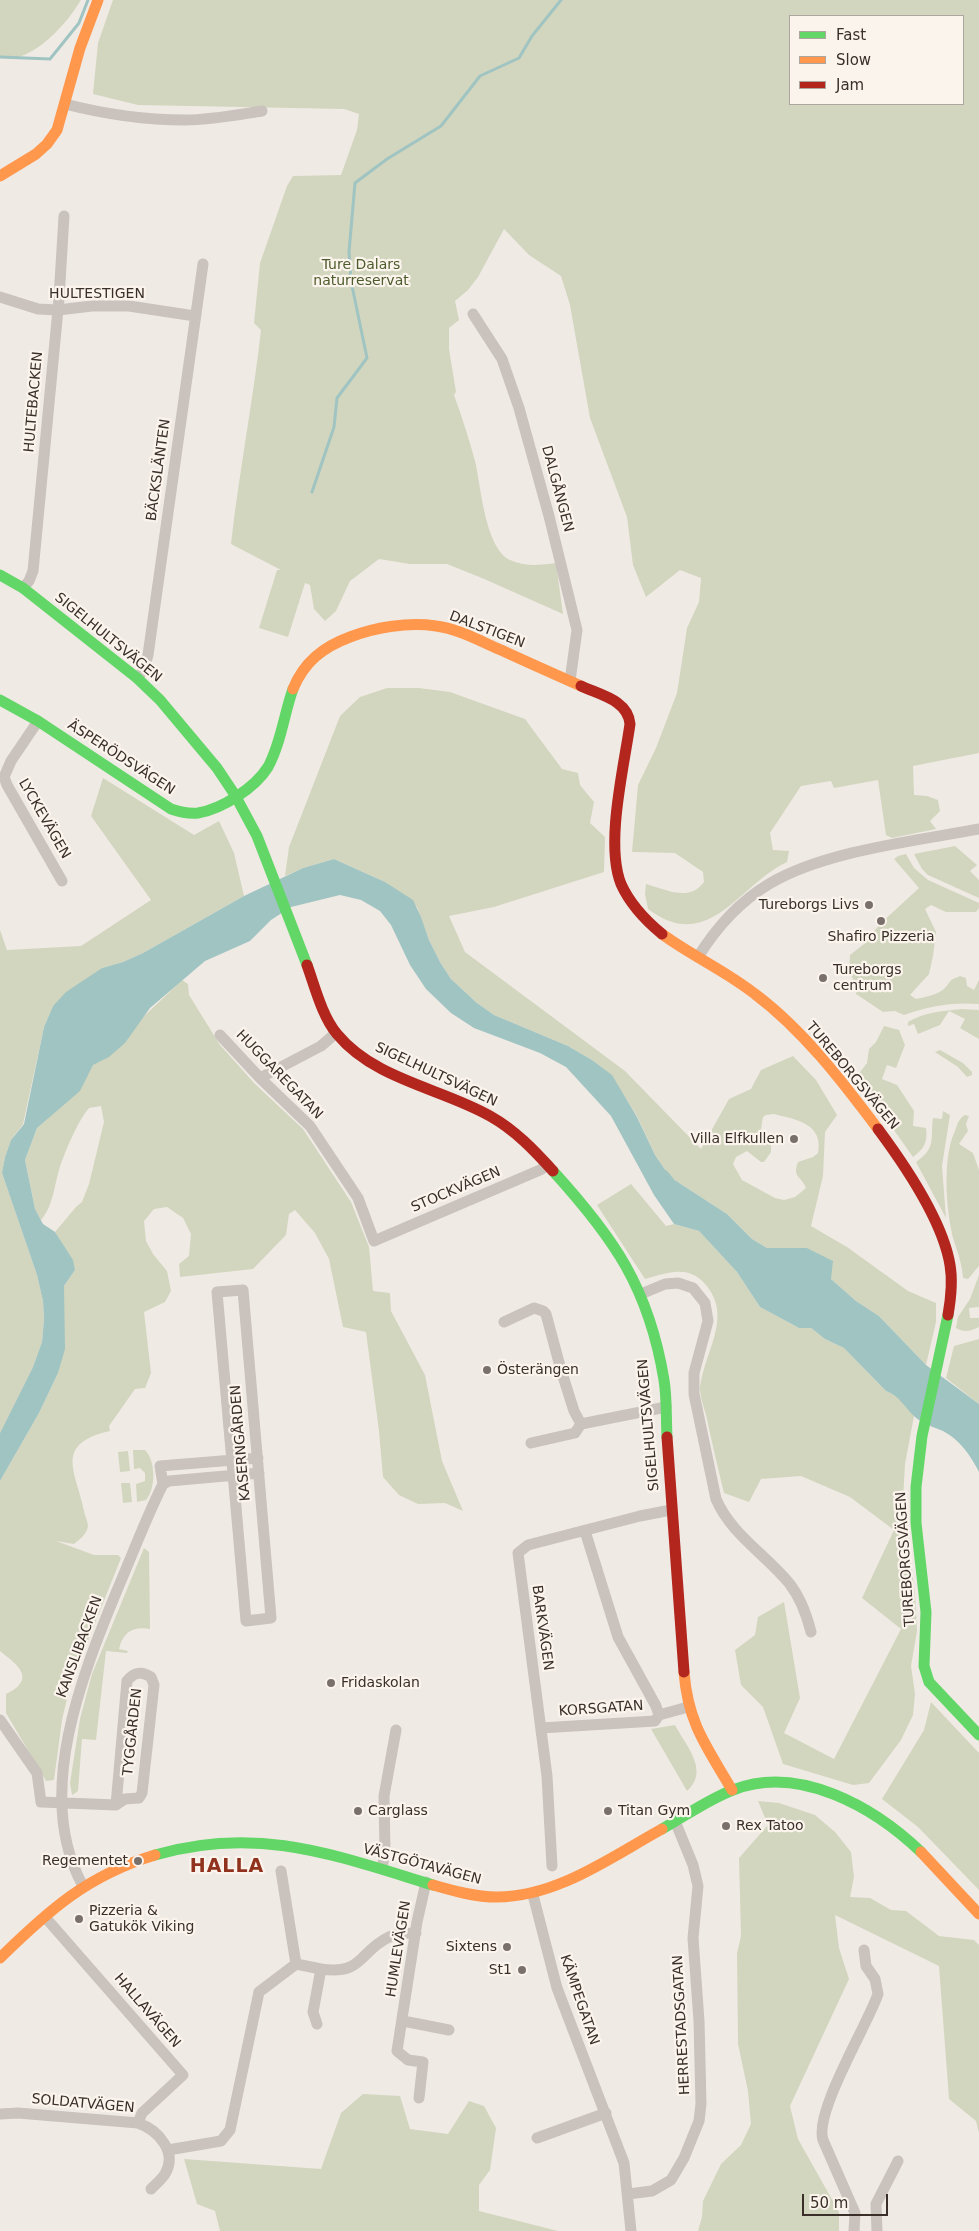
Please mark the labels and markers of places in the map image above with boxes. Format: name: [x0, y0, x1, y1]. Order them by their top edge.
place label: Tureborgs Livs: [759, 897, 859, 913]
marker: Tureborgs Livs: [863, 899, 875, 911]
marker: Shafiro Pizzeria: [875, 915, 887, 927]
place label: Shafiro Pizzeria: [827, 929, 935, 945]
place label: Tureborgs centrum: [833, 962, 902, 994]
marker: Tureborgs centrum: [817, 972, 829, 984]
place label: Villa Elfkullen: [691, 1131, 784, 1147]
marker: Villa Elfkullen: [788, 1133, 800, 1145]
place label: Österängen: [497, 1362, 579, 1378]
marker: Österängen: [481, 1364, 493, 1376]
place label: Fridaskolan: [341, 1675, 420, 1691]
marker: Fridaskolan: [325, 1677, 337, 1689]
place label: Carglass: [368, 1803, 428, 1819]
place label: Titan Gym: [618, 1803, 690, 1819]
marker: Carglass: [352, 1805, 364, 1817]
marker: Titan Gym: [602, 1805, 614, 1817]
place label: Rex Tatoo: [736, 1818, 804, 1834]
marker: Rex Tatoo: [720, 1820, 732, 1832]
place label: Regementet: [42, 1853, 128, 1869]
marker: Regementet: [132, 1855, 144, 1867]
place label: Pizzeria & Gatukök Viking: [89, 1903, 194, 1935]
marker: Pizzeria & Gatukök Viking: [73, 1913, 85, 1925]
place label: Sixtens: [446, 1939, 497, 1955]
marker: Sixtens: [501, 1941, 513, 1953]
place label: St1: [489, 1962, 512, 1978]
marker: St1: [516, 1964, 528, 1976]

